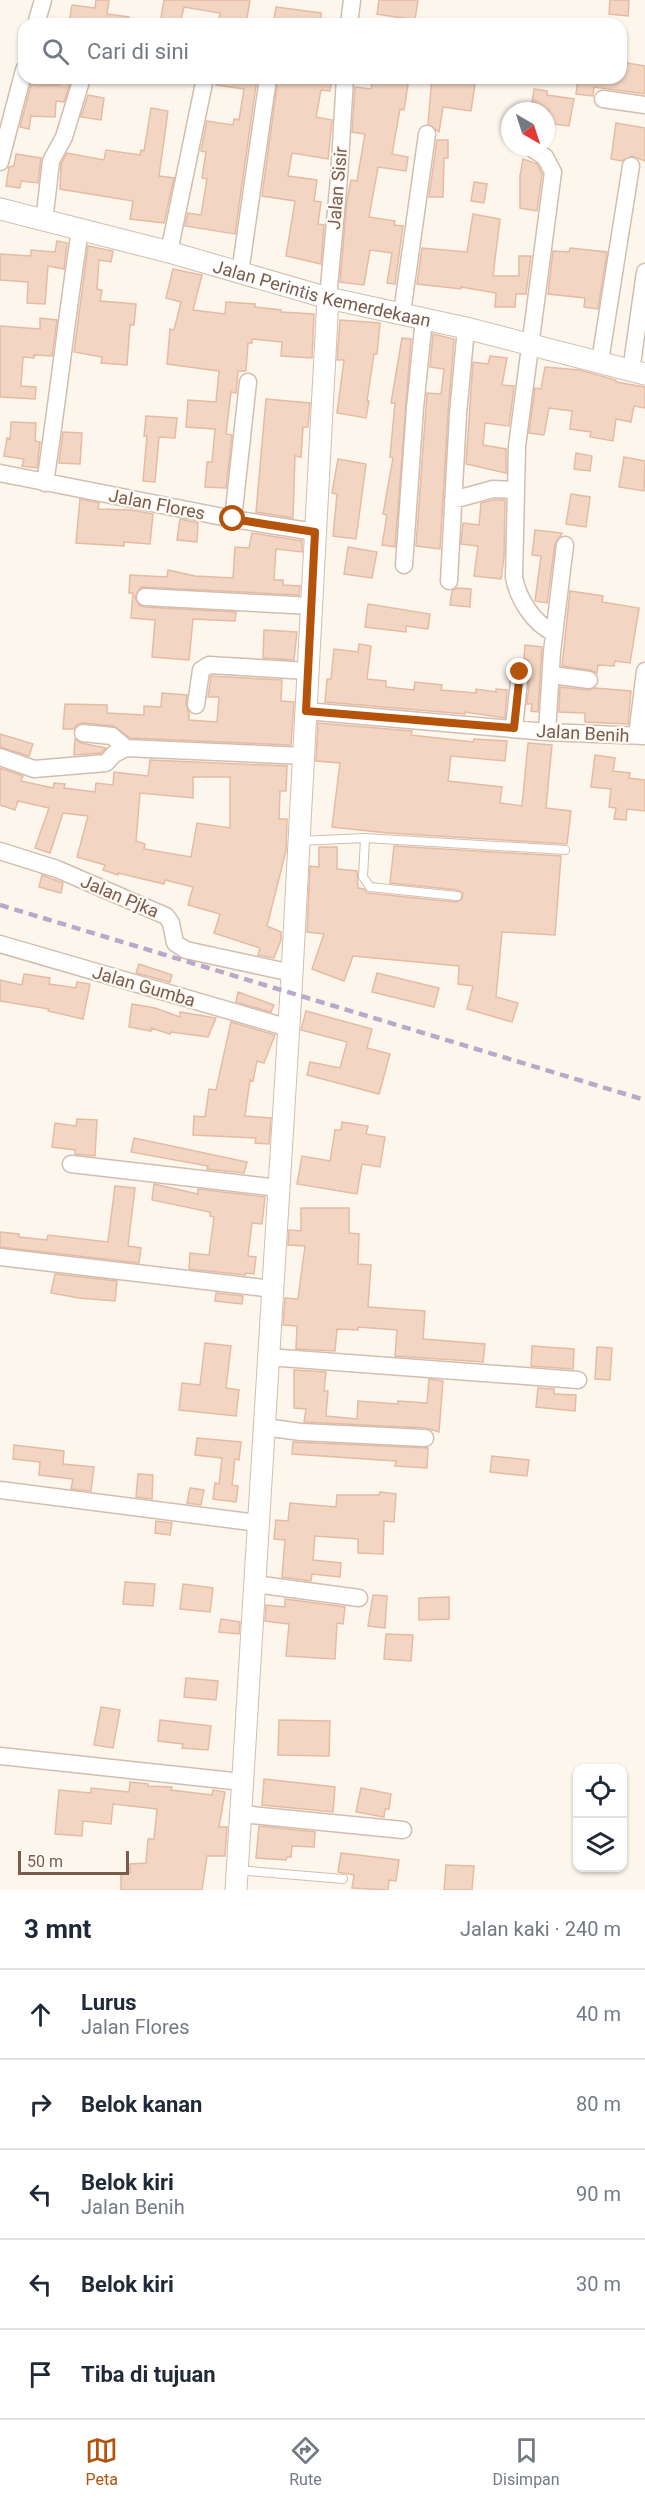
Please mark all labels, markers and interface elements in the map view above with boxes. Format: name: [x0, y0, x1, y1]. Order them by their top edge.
search box: [18, 18, 627, 84]
icon: search: [39, 35, 72, 68]
text: Cari di sini: [87, 39, 189, 64]
north arrow: [501, 102, 555, 156]
street label: Jalan Sisir: [323, 146, 351, 230]
street label: Jalan Perintis Kemerdekaan: [211, 255, 433, 331]
street label: Jalan Flores: [107, 484, 207, 524]
route start: [219, 505, 245, 531]
route end: [506, 658, 532, 684]
street label: Jalan Benih: [536, 720, 630, 746]
street label: Jalan Pjka: [78, 870, 162, 922]
street label: Jalan Gumba: [90, 961, 198, 1011]
map controls: [573, 1764, 627, 1872]
button: locate: [573, 1764, 627, 1818]
button: layers: [573, 1818, 627, 1872]
scale bar: [18, 1848, 129, 1876]
text: 50 m: [27, 1852, 63, 1871]
text: 3 mnt: [24, 1914, 91, 1944]
text: Jalan kaki · 240 m: [460, 1917, 621, 1941]
text: Lurus: [81, 1990, 137, 2015]
icon: ahead: [24, 1998, 57, 2031]
text: 40 m: [576, 2002, 621, 2026]
text: Jalan Flores: [81, 2015, 190, 2039]
icon: right: [24, 2088, 57, 2121]
text: Belok kanan: [81, 2092, 202, 2117]
text: 80 m: [576, 2092, 621, 2116]
text: Belok kiri: [81, 2170, 174, 2195]
icon: left: [24, 2178, 57, 2211]
text: 90 m: [576, 2182, 621, 2206]
text: Jalan Benih: [81, 2195, 185, 2219]
icon: left: [24, 2268, 57, 2301]
text: Belok kiri: [81, 2272, 174, 2297]
text: 30 m: [576, 2272, 621, 2296]
icon: arrive: [24, 2358, 57, 2391]
text: Tiba di tujuan: [81, 2362, 216, 2387]
tab: Peta: [85, 2434, 118, 2489]
tab: Rute: [289, 2434, 322, 2489]
tab: Disimpan: [493, 2434, 560, 2489]

